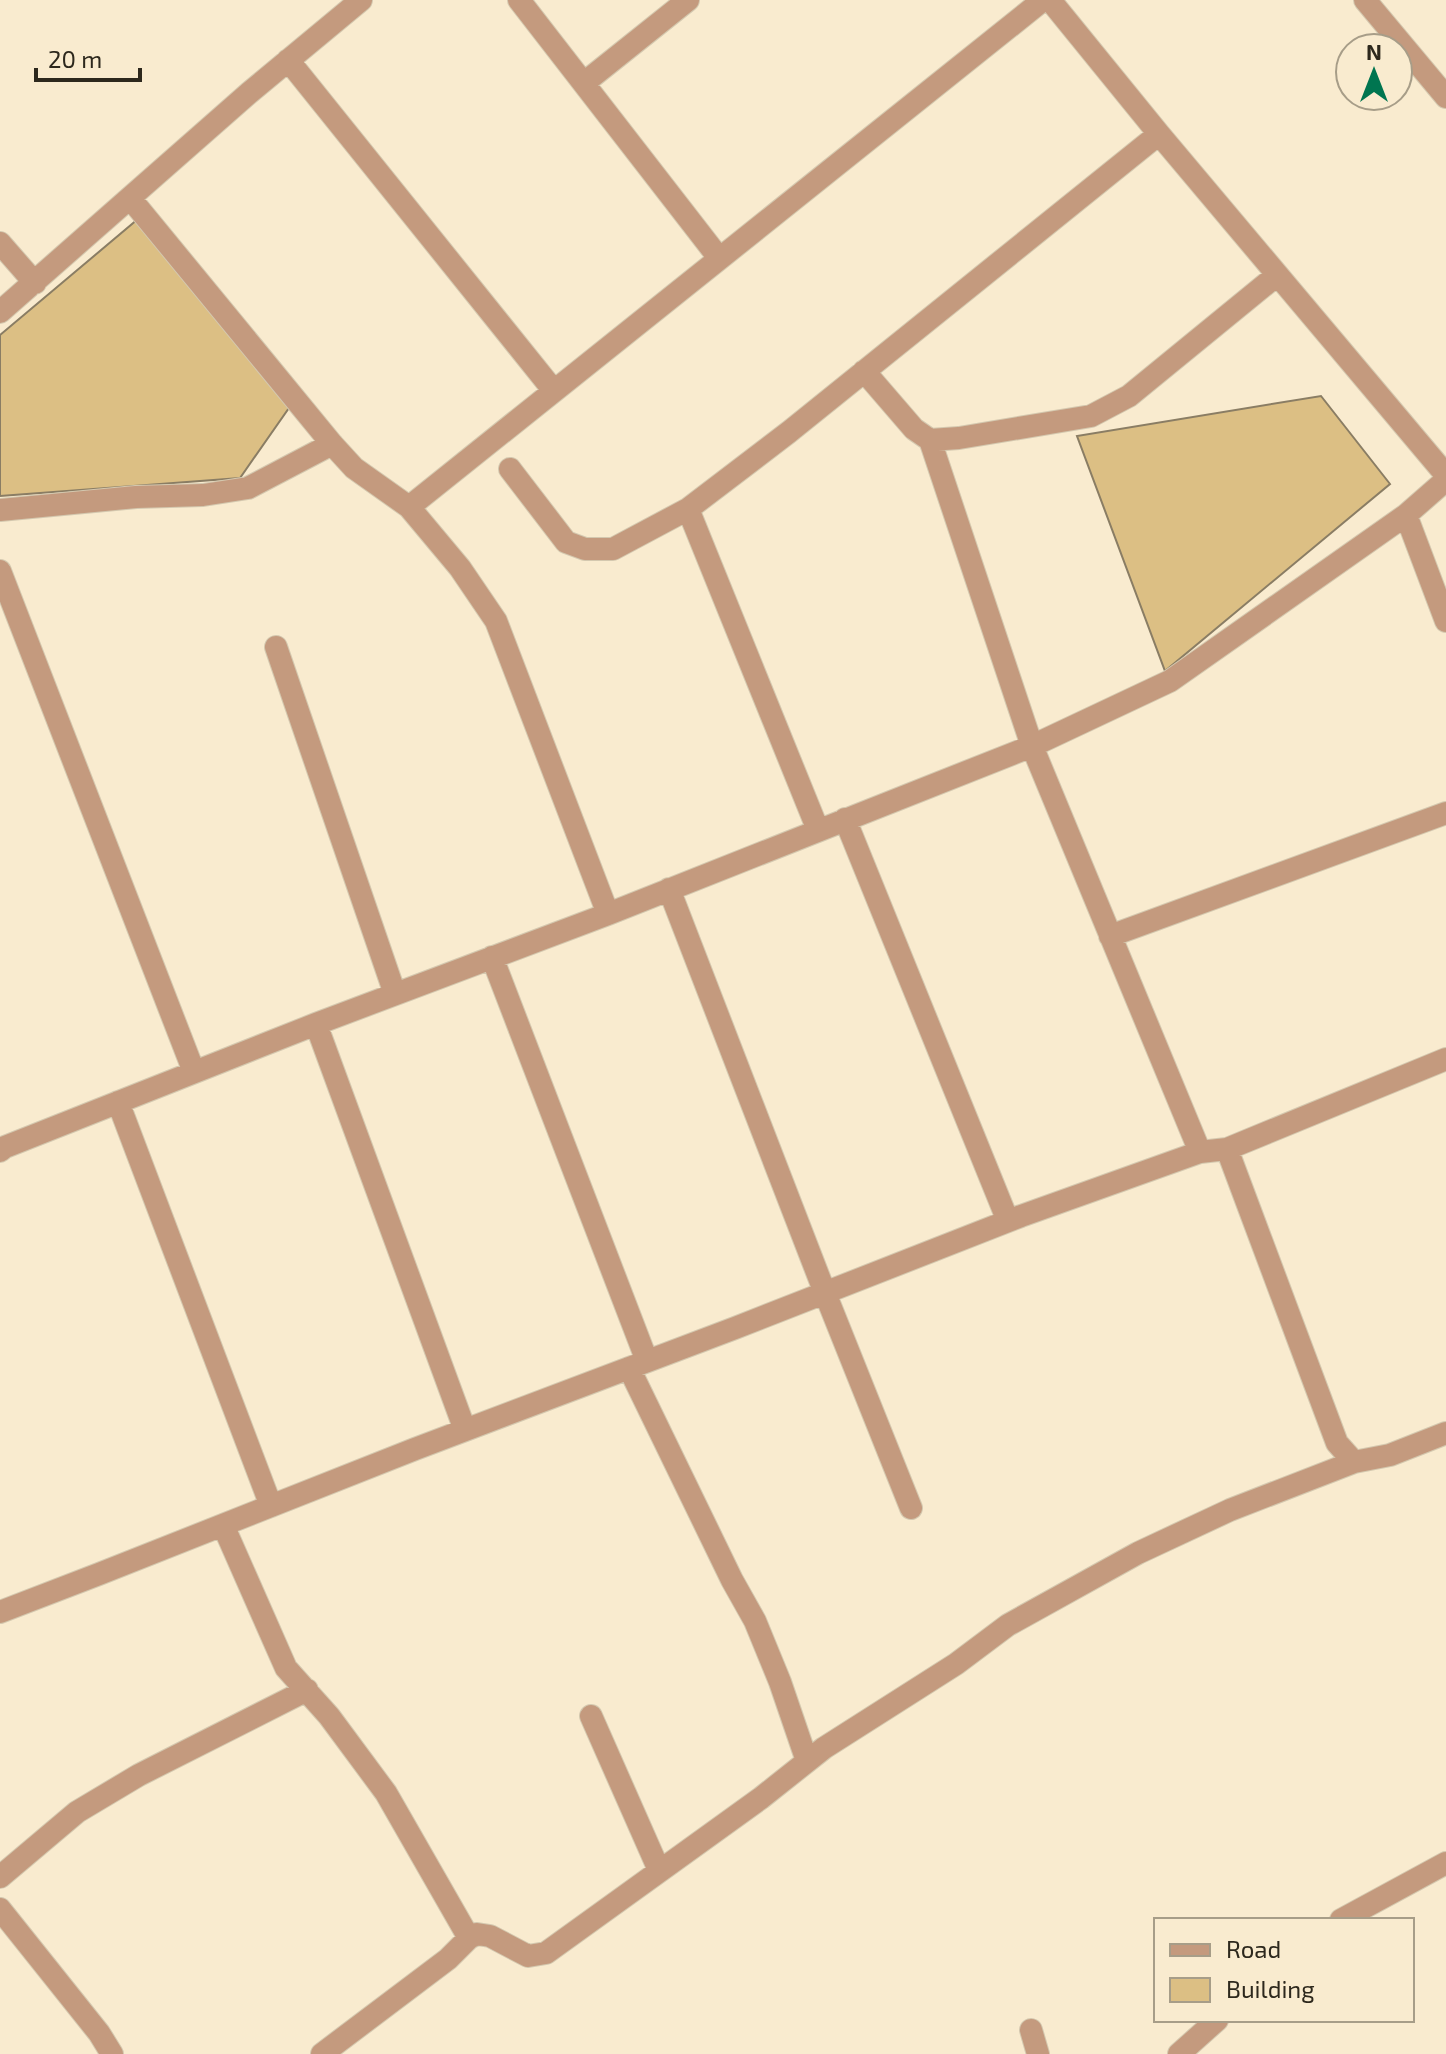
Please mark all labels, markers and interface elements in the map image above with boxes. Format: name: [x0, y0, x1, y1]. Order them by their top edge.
scale bar: [36, 32, 140, 82]
north arrow: [1334, 32, 1414, 112]
text: N: [1366, 38, 1382, 64]
text: 20 m: [48, 44, 102, 73]
legend: [1154, 1918, 1414, 2022]
text: Road: [1226, 1934, 1281, 1963]
text: Building: [1226, 1974, 1315, 2003]

